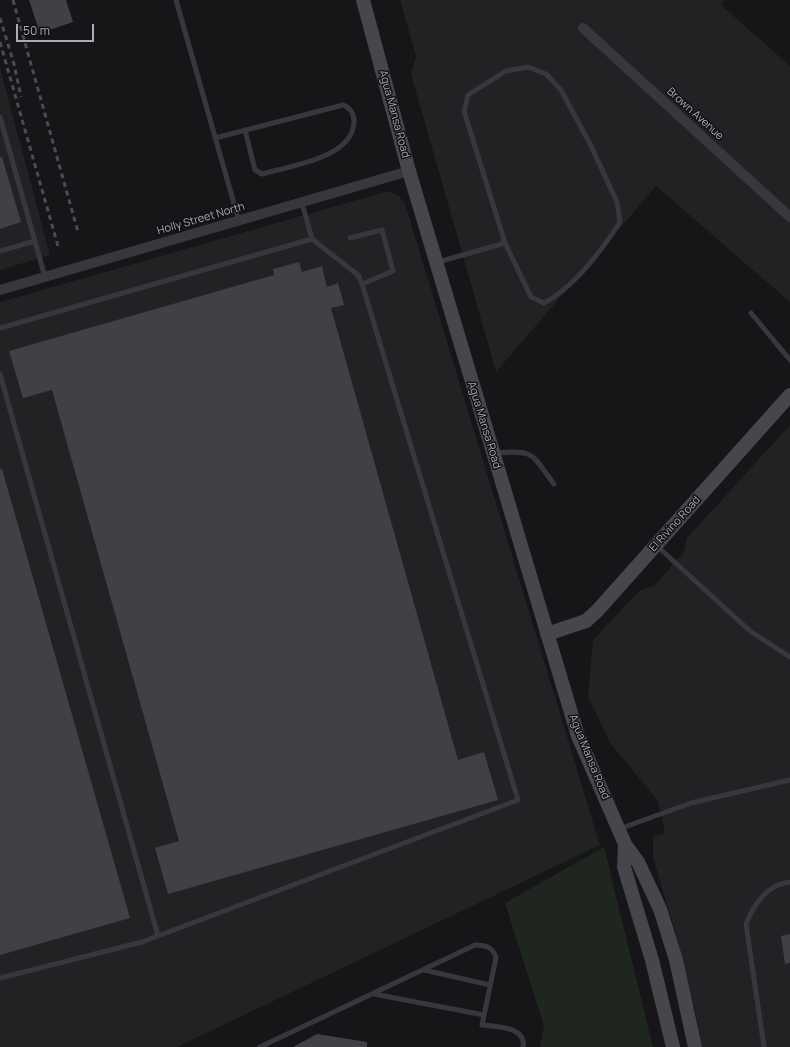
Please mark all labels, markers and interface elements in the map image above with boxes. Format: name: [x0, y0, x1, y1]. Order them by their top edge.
scale bar: [18, 16, 96, 42]
text: 50 m: [23, 22, 50, 39]
street label: Agua Mansa Road: [376, 69, 412, 159]
street label: Brown Avenue: [664, 85, 726, 143]
street label: Holly Street North: [156, 200, 246, 238]
street label: Agua Mansa Road: [464, 380, 504, 470]
street label: El Rivino Road: [647, 494, 703, 554]
street label: Agua Mansa Road: [566, 713, 612, 801]

